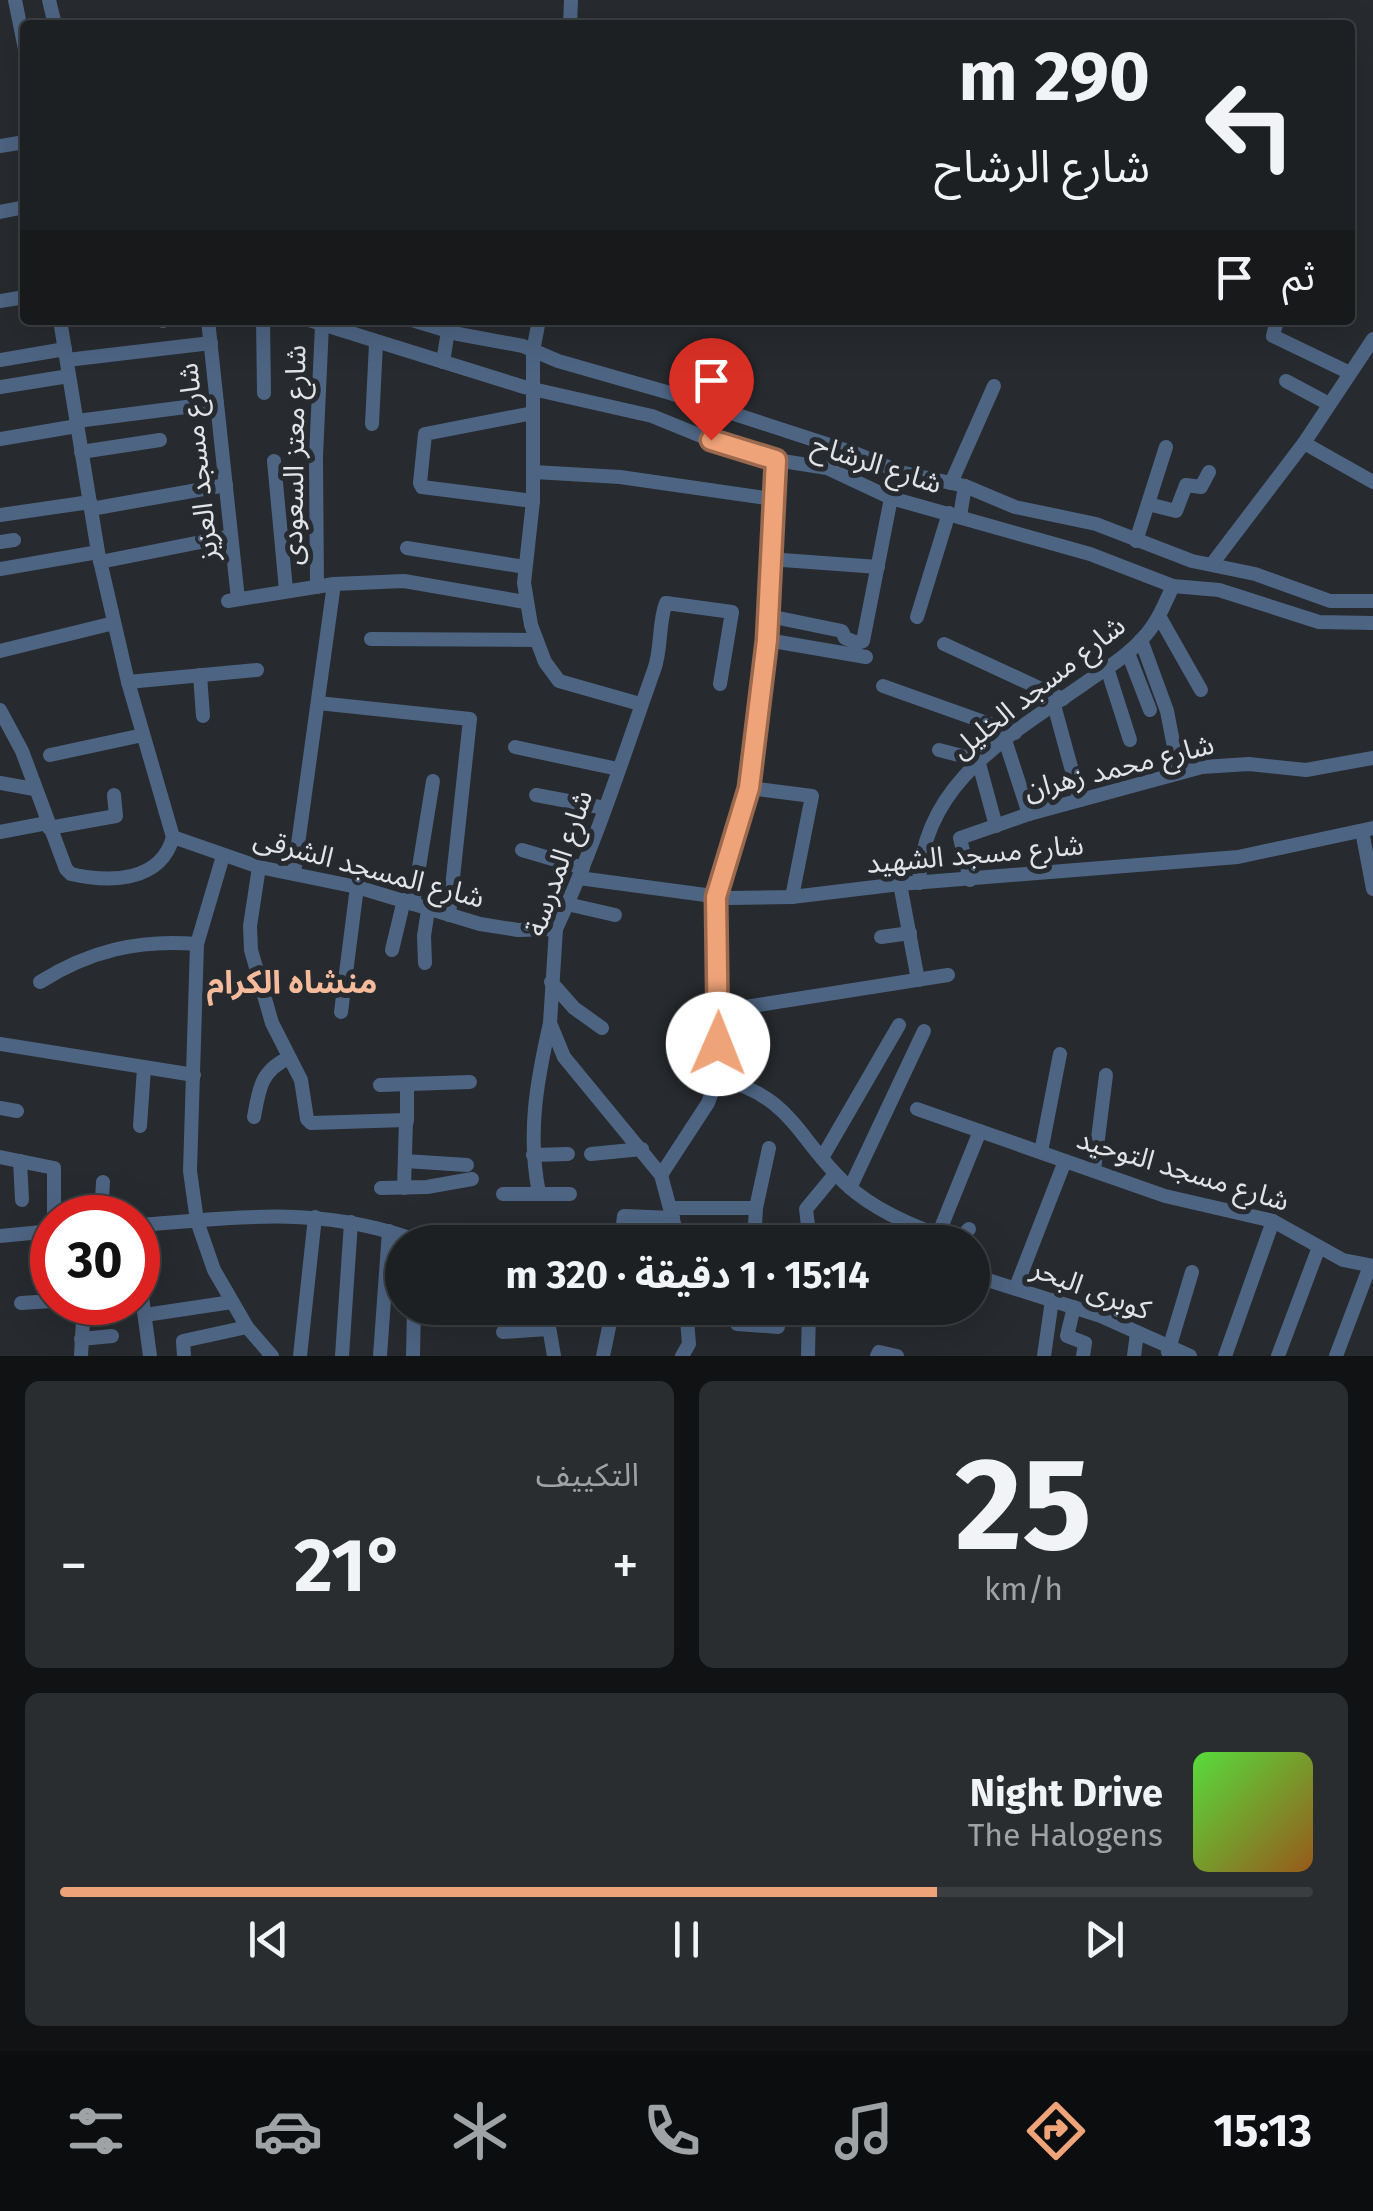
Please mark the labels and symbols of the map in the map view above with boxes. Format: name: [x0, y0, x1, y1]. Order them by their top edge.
pin: [669, 338, 754, 441]
street label: شارع معتز السعودى: [276, 345, 316, 566]
street label: شارع مسجد العزيز: [171, 361, 229, 564]
street label: شارع الرشاح: [807, 428, 946, 504]
street label: شارع مسجد الخليل: [944, 609, 1134, 768]
street label: شارع محمد زهران: [1021, 727, 1218, 810]
street label: شارع المدرسة: [519, 786, 603, 942]
street label: شارع المسجد الشرقى: [249, 821, 488, 918]
street label: شارع مسجد الشهيد: [865, 828, 1085, 884]
district label: منشاه الكرام: [207, 963, 377, 1007]
position arrow: [666, 992, 770, 1096]
street label: شارع مسجد التوحيد: [1072, 1122, 1293, 1222]
speed limit sign: 30: [30, 1195, 160, 1325]
street label: كوبرى البحر: [1026, 1251, 1155, 1327]

